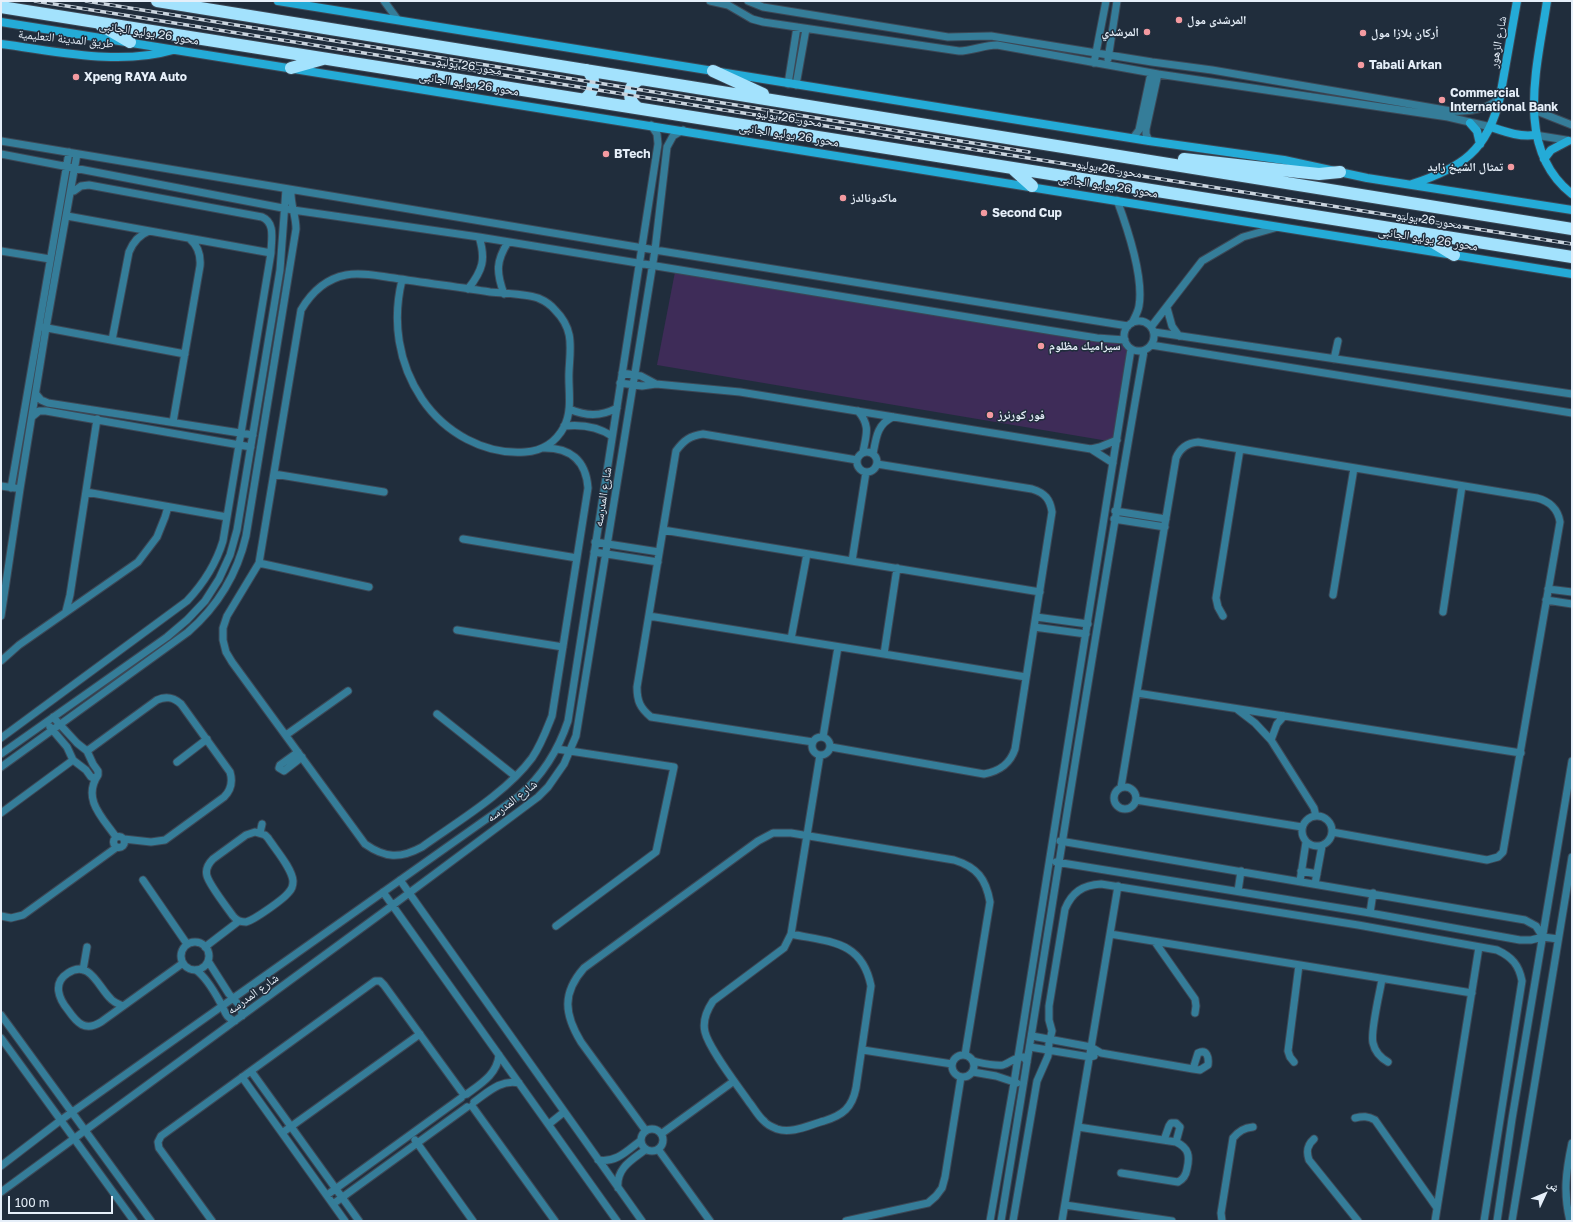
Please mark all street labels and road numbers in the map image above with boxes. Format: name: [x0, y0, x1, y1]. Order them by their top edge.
street label: شارع الزهور: [1486, 15, 1510, 69]
street label: محور 26 يوليو الجانبى: [98, 18, 200, 48]
street label: طريق المدينة التعليمية: [17, 27, 115, 51]
street label: محور 26 يوليو: [435, 54, 503, 78]
street label: محور 26 يوليو الجانبى: [418, 69, 520, 99]
street label: محور 26 يوليو: [755, 106, 823, 130]
street label: محور 26 يوليو الجانبى: [738, 120, 840, 150]
street label: محور 26 يوليو: [1075, 157, 1143, 181]
street label: محور 26 يوليو الجانبى: [1057, 171, 1159, 201]
street label: محور 26 يوليو: [1395, 208, 1463, 232]
street label: محور 26 يوليو الجانبى: [1377, 224, 1479, 254]
street label: شارع المدرسه: [591, 466, 615, 528]
street label: شارع المدرسه: [484, 777, 540, 825]
street label: شارع المدرسه: [225, 971, 281, 1017]

